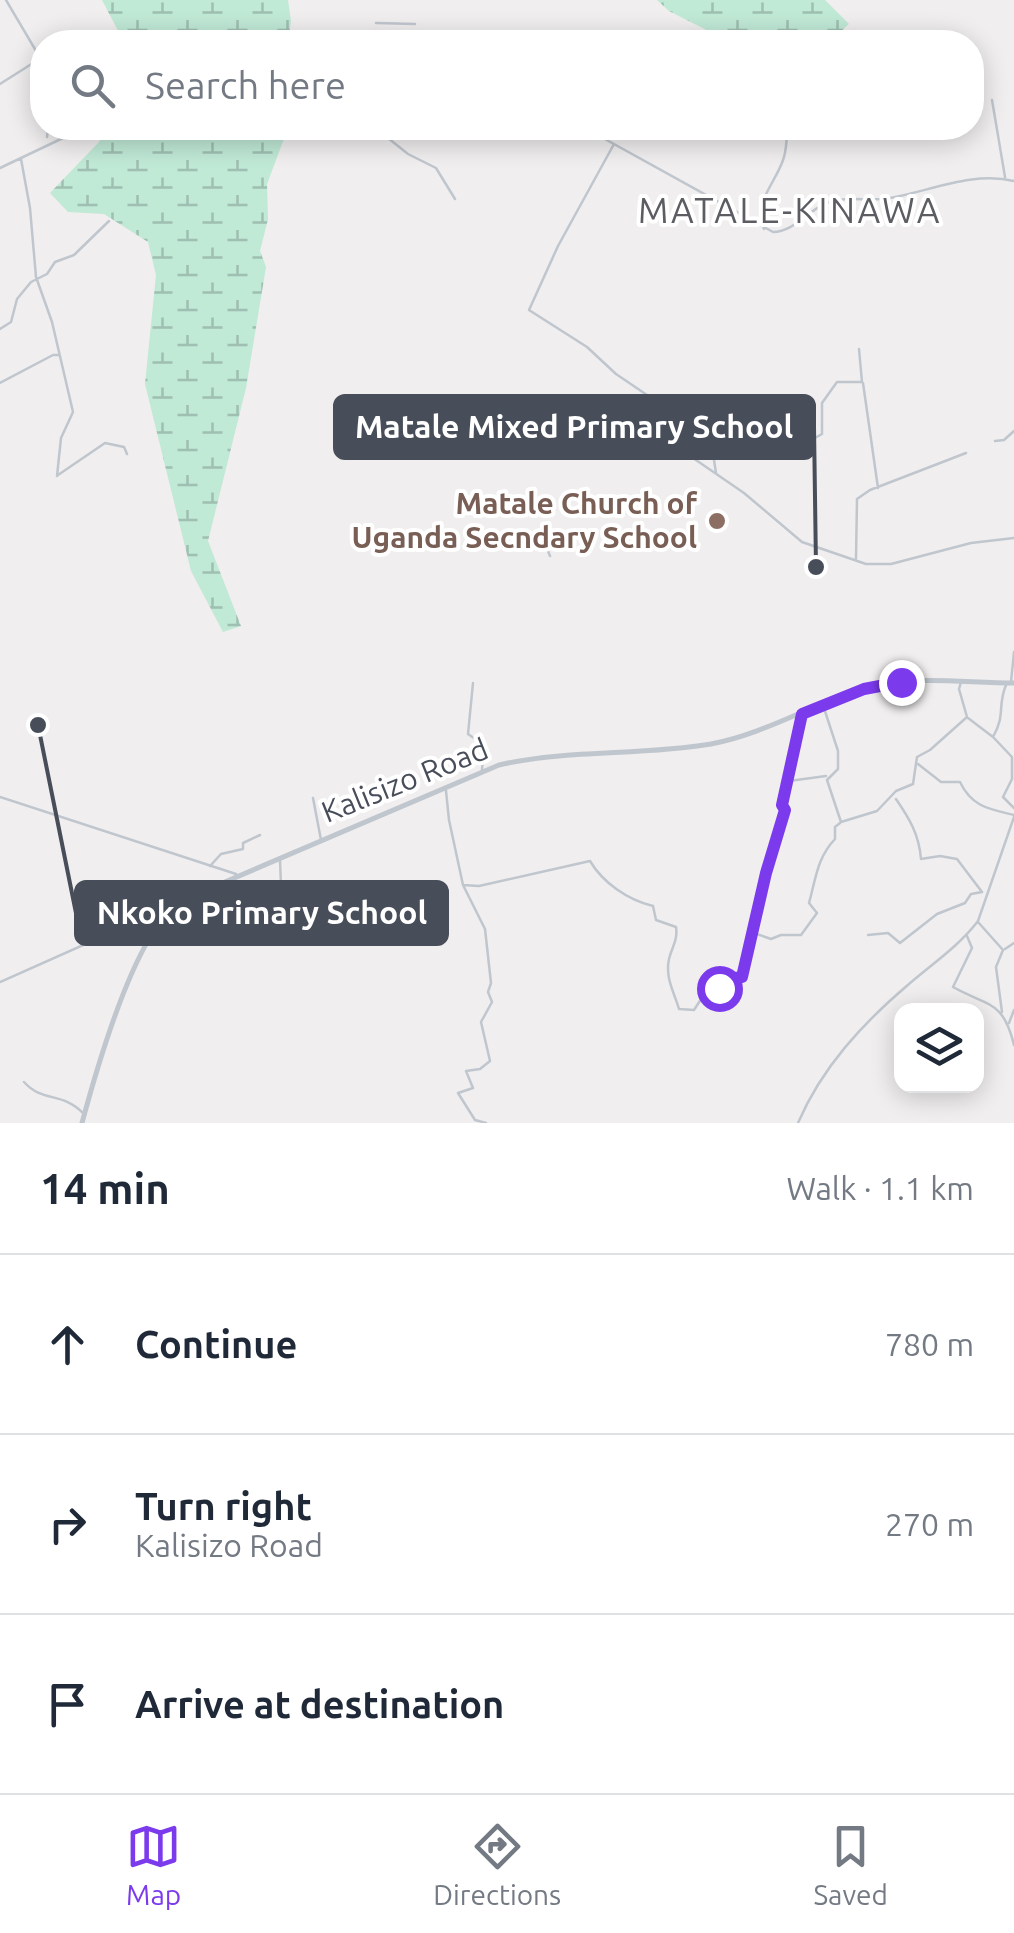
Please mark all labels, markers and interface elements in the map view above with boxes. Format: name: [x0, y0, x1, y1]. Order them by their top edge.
search box: [30, 30, 984, 140]
icon: search: [65, 58, 120, 113]
text: Search here: [145, 64, 346, 106]
district label: MATALE-KINAWA: [638, 190, 942, 230]
callout: Matale Mixed Primary School: [335, 396, 814, 458]
text: Matale Mixed Primary School: [355, 408, 793, 444]
place label: Matale Church of Uganda Secndary School: [351, 486, 698, 554]
marker: Matale Church of Uganda Secndary School: [706, 510, 728, 532]
route end: [879, 660, 925, 706]
street label: Kalisizo Road: [317, 731, 493, 829]
callout: Nkoko Primary School: [76, 882, 447, 944]
text: Nkoko Primary School: [97, 894, 428, 930]
route start: [697, 966, 743, 1012]
map controls: [894, 1003, 984, 1093]
button: layers: [894, 1003, 984, 1093]
text: 14 min: [40, 1165, 170, 1212]
text: Walk · 1.1 km: [786, 1170, 974, 1206]
icon: ahead: [40, 1317, 95, 1372]
text: Continue: [135, 1323, 297, 1365]
text: 780 m: [885, 1326, 974, 1362]
text: Turn right: [135, 1485, 312, 1527]
icon: right: [40, 1497, 95, 1552]
text: 270 m: [885, 1506, 974, 1542]
text: Kalisizo Road: [135, 1527, 323, 1563]
icon: arrive: [40, 1677, 95, 1732]
text: Arrive at destination: [135, 1683, 504, 1725]
tab: Map: [126, 1819, 181, 1910]
tab: Directions: [433, 1819, 561, 1910]
tab: Saved: [813, 1819, 888, 1910]

